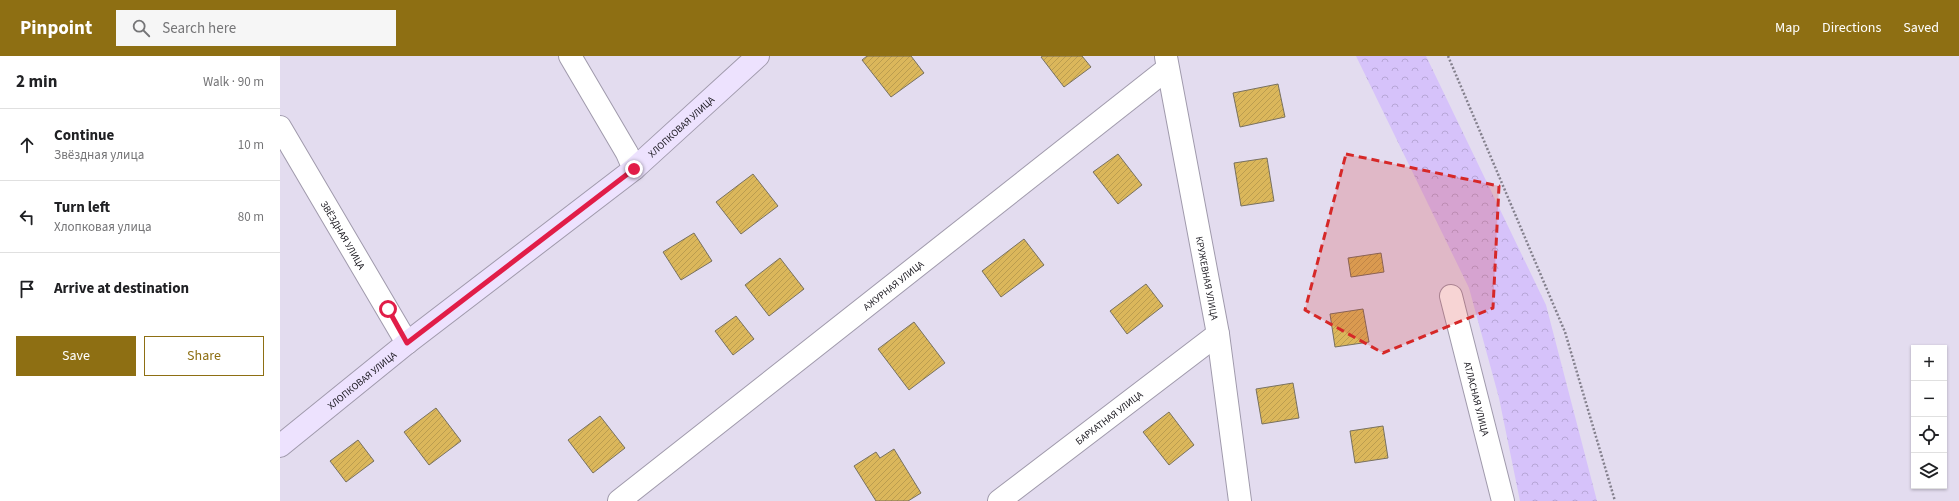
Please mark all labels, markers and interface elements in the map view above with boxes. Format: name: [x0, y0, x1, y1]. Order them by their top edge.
search box: [116, 10, 396, 46]
text: Pinpoint: [20, 15, 92, 42]
icon: search: [130, 17, 152, 39]
text: Search here: [162, 18, 236, 39]
text: Map: [1775, 18, 1800, 38]
text: Directions: [1822, 18, 1881, 38]
text: Saved: [1903, 18, 1939, 38]
text: 2 min: [16, 70, 57, 94]
text: Walk · 90 m: [203, 73, 264, 91]
street label: ХЛОПКОВАЯ УЛИЦА: [645, 93, 718, 161]
text: Continue: [54, 125, 114, 146]
icon: ahead: [16, 134, 38, 156]
text: 10 m: [238, 136, 264, 154]
text: Звёздная улица: [54, 146, 144, 164]
route end: [625, 160, 643, 178]
text: Turn left: [54, 197, 110, 218]
street label: ЗВЁЗДНАЯ УЛИЦА: [317, 198, 368, 273]
icon: left: [16, 206, 38, 228]
text: 80 m: [238, 208, 264, 226]
text: Хлопковая улица: [54, 218, 152, 236]
street label: КРУЖЕВНАЯ УЛИЦА: [1192, 235, 1221, 322]
street label: АЖУРНАЯ УЛИЦА: [860, 257, 927, 314]
icon: arrive: [16, 278, 38, 300]
text: Arrive at destination: [54, 278, 189, 299]
route start: [379, 300, 397, 318]
button: Save: [16, 336, 136, 376]
button: Share: [144, 336, 264, 376]
map controls: [1911, 345, 1947, 489]
button: +: [1911, 345, 1947, 381]
street label: ХЛОПКОВАЯ УЛИЦА: [325, 348, 400, 413]
street label: АТЛАСНАЯ УЛИЦА: [1460, 360, 1492, 438]
button: −: [1911, 381, 1947, 417]
street label: БАРХАТНАЯ УЛИЦА: [1073, 388, 1146, 448]
button: locate: [1911, 417, 1947, 453]
button: layers: [1911, 453, 1947, 489]

